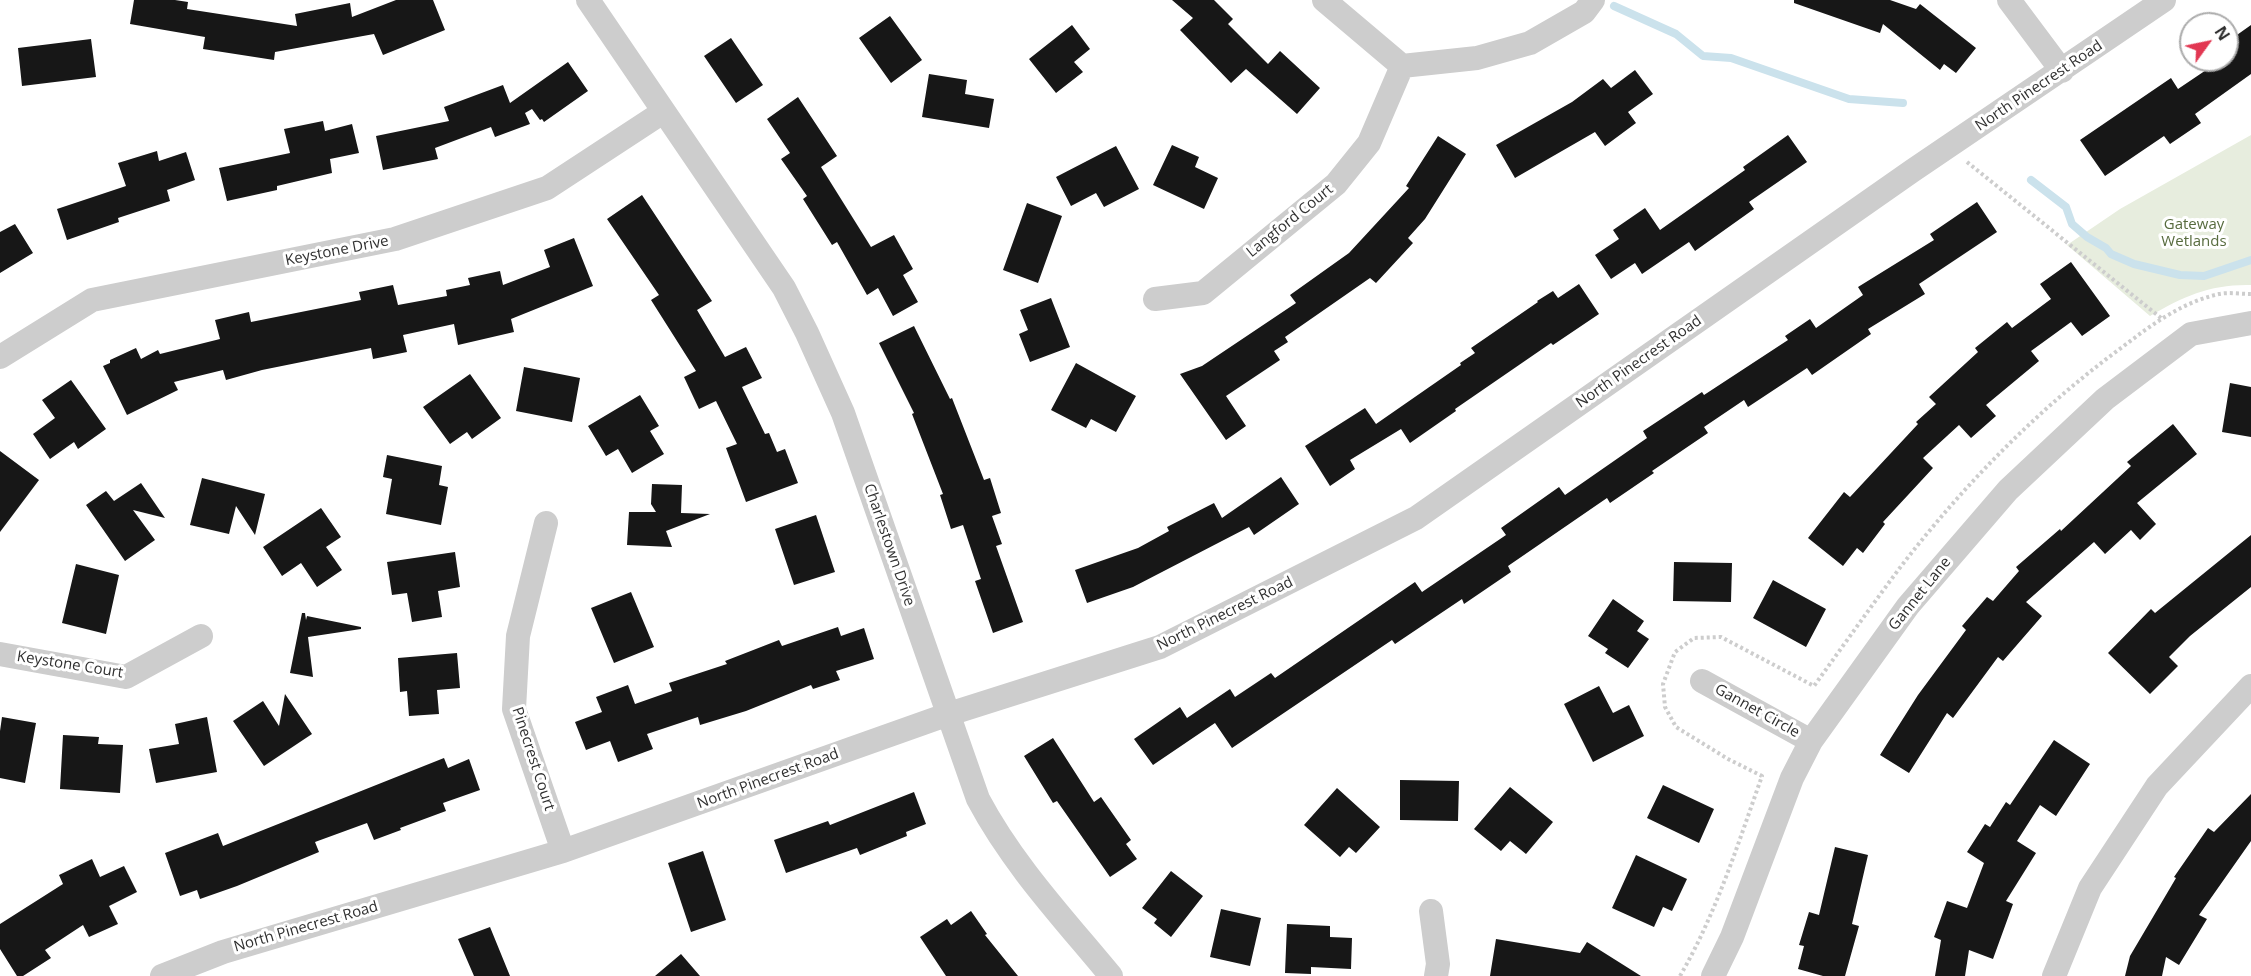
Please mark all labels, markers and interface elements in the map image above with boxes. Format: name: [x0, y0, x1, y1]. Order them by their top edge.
north arrow: [2179, 12, 2239, 72]
text: N: [2210, 22, 2235, 45]
street label: North Pinecrest Road: [1972, 37, 2106, 135]
street label: Langford Court: [1243, 181, 1337, 261]
park label: Gateway Wetlands: [2161, 216, 2227, 251]
street label: Keystone Drive: [284, 232, 390, 270]
street label: North Pinecrest Road: [1573, 312, 1705, 412]
street label: Charlestown Drive: [860, 481, 918, 609]
street label: Gannet Lane: [1885, 554, 1955, 634]
street label: North Pinecrest Road: [1154, 573, 1296, 655]
street label: Keystone Court: [16, 648, 124, 682]
street label: Gannet Circle: [1712, 680, 1802, 742]
street label: Pinecrest Court: [508, 705, 558, 813]
street label: North Pinecrest Road: [695, 745, 841, 813]
street label: North Pinecrest Road: [232, 898, 380, 956]

